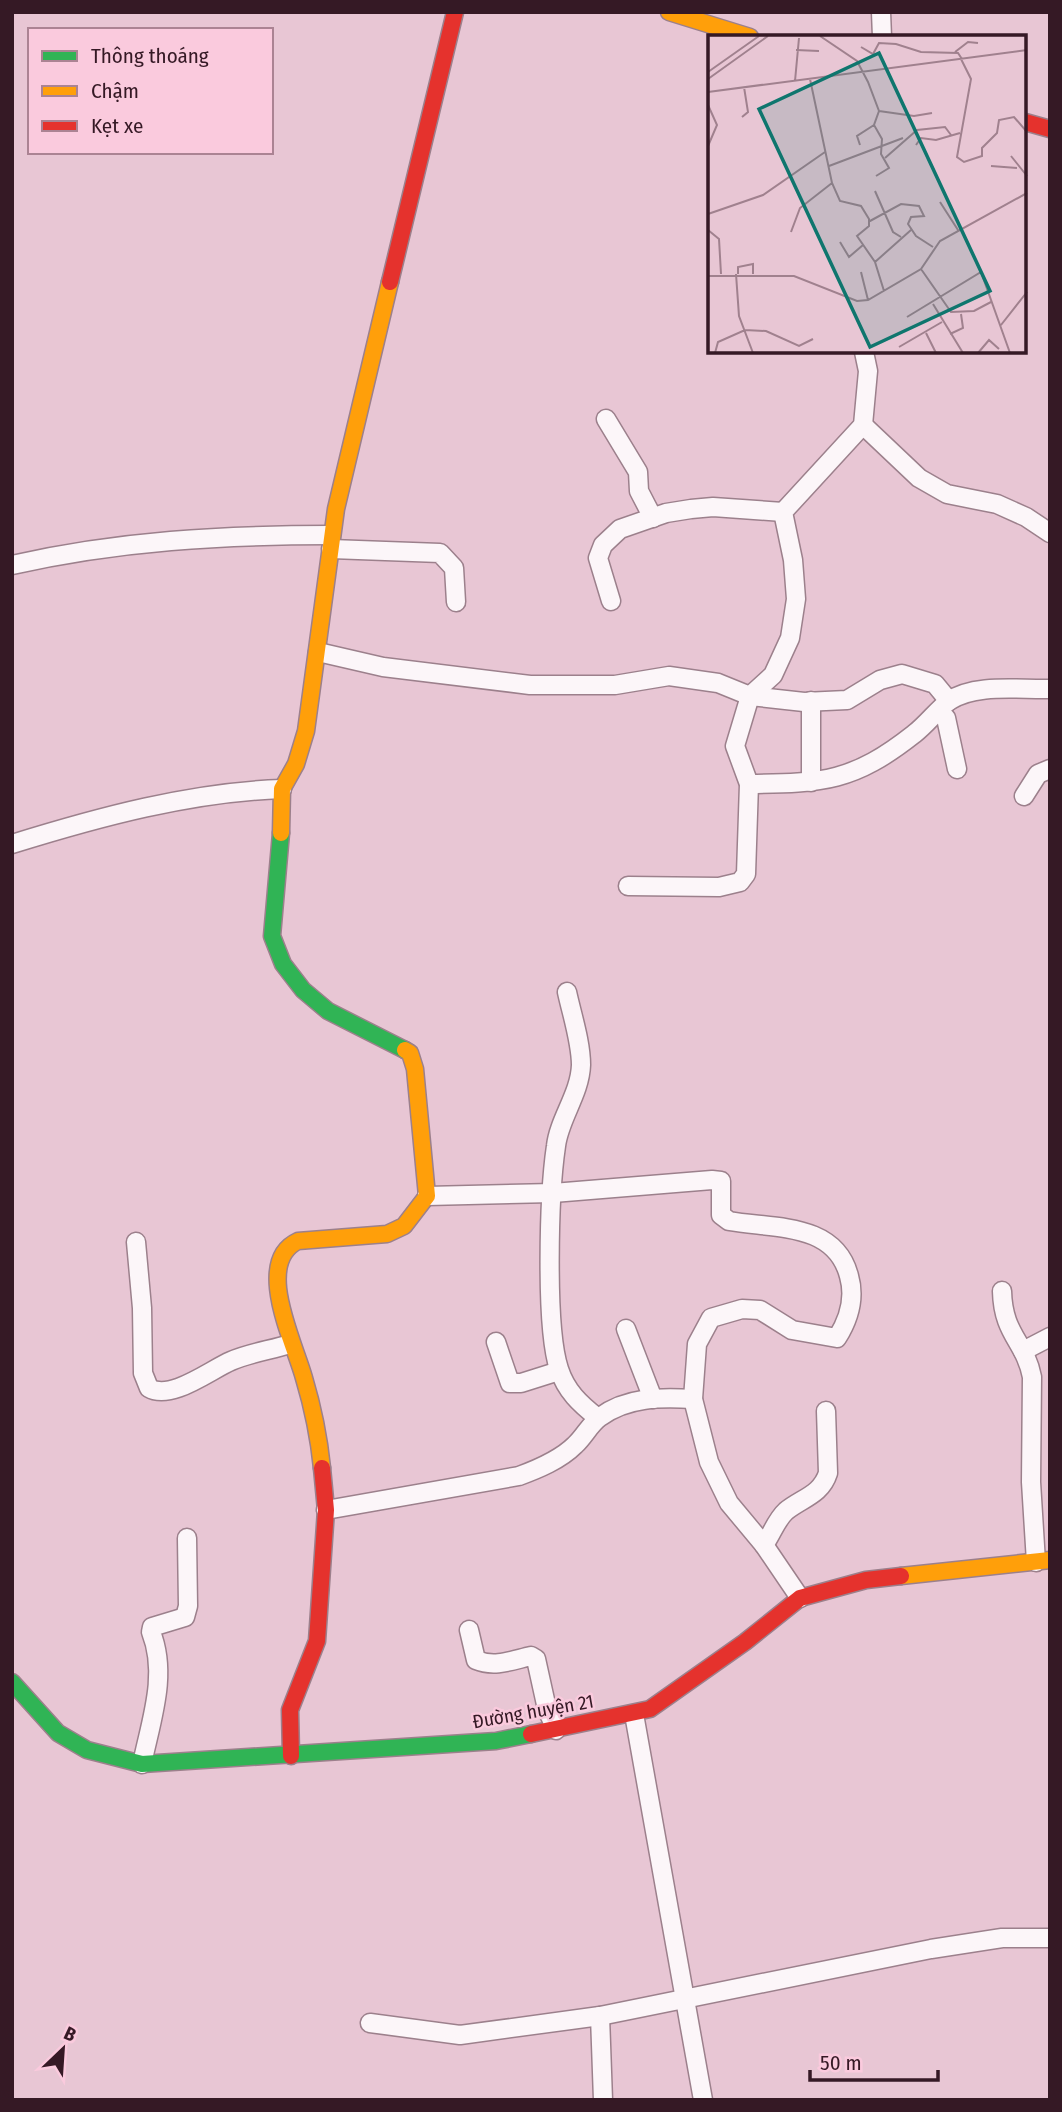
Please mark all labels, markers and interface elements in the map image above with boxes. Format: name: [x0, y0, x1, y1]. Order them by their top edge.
legend: [28, 28, 273, 154]
inset map: [708, 35, 1027, 354]
text: Thông thoáng: [91, 43, 209, 69]
text: Chậm: [91, 78, 139, 104]
text: Kẹt xe: [91, 113, 143, 139]
street label: Đường huyện 21: [471, 1690, 595, 1733]
north arrow: [28, 2014, 98, 2084]
text: B: [60, 2021, 80, 2047]
scale bar: [810, 2038, 938, 2082]
text: 50 m: [820, 2050, 862, 2076]

